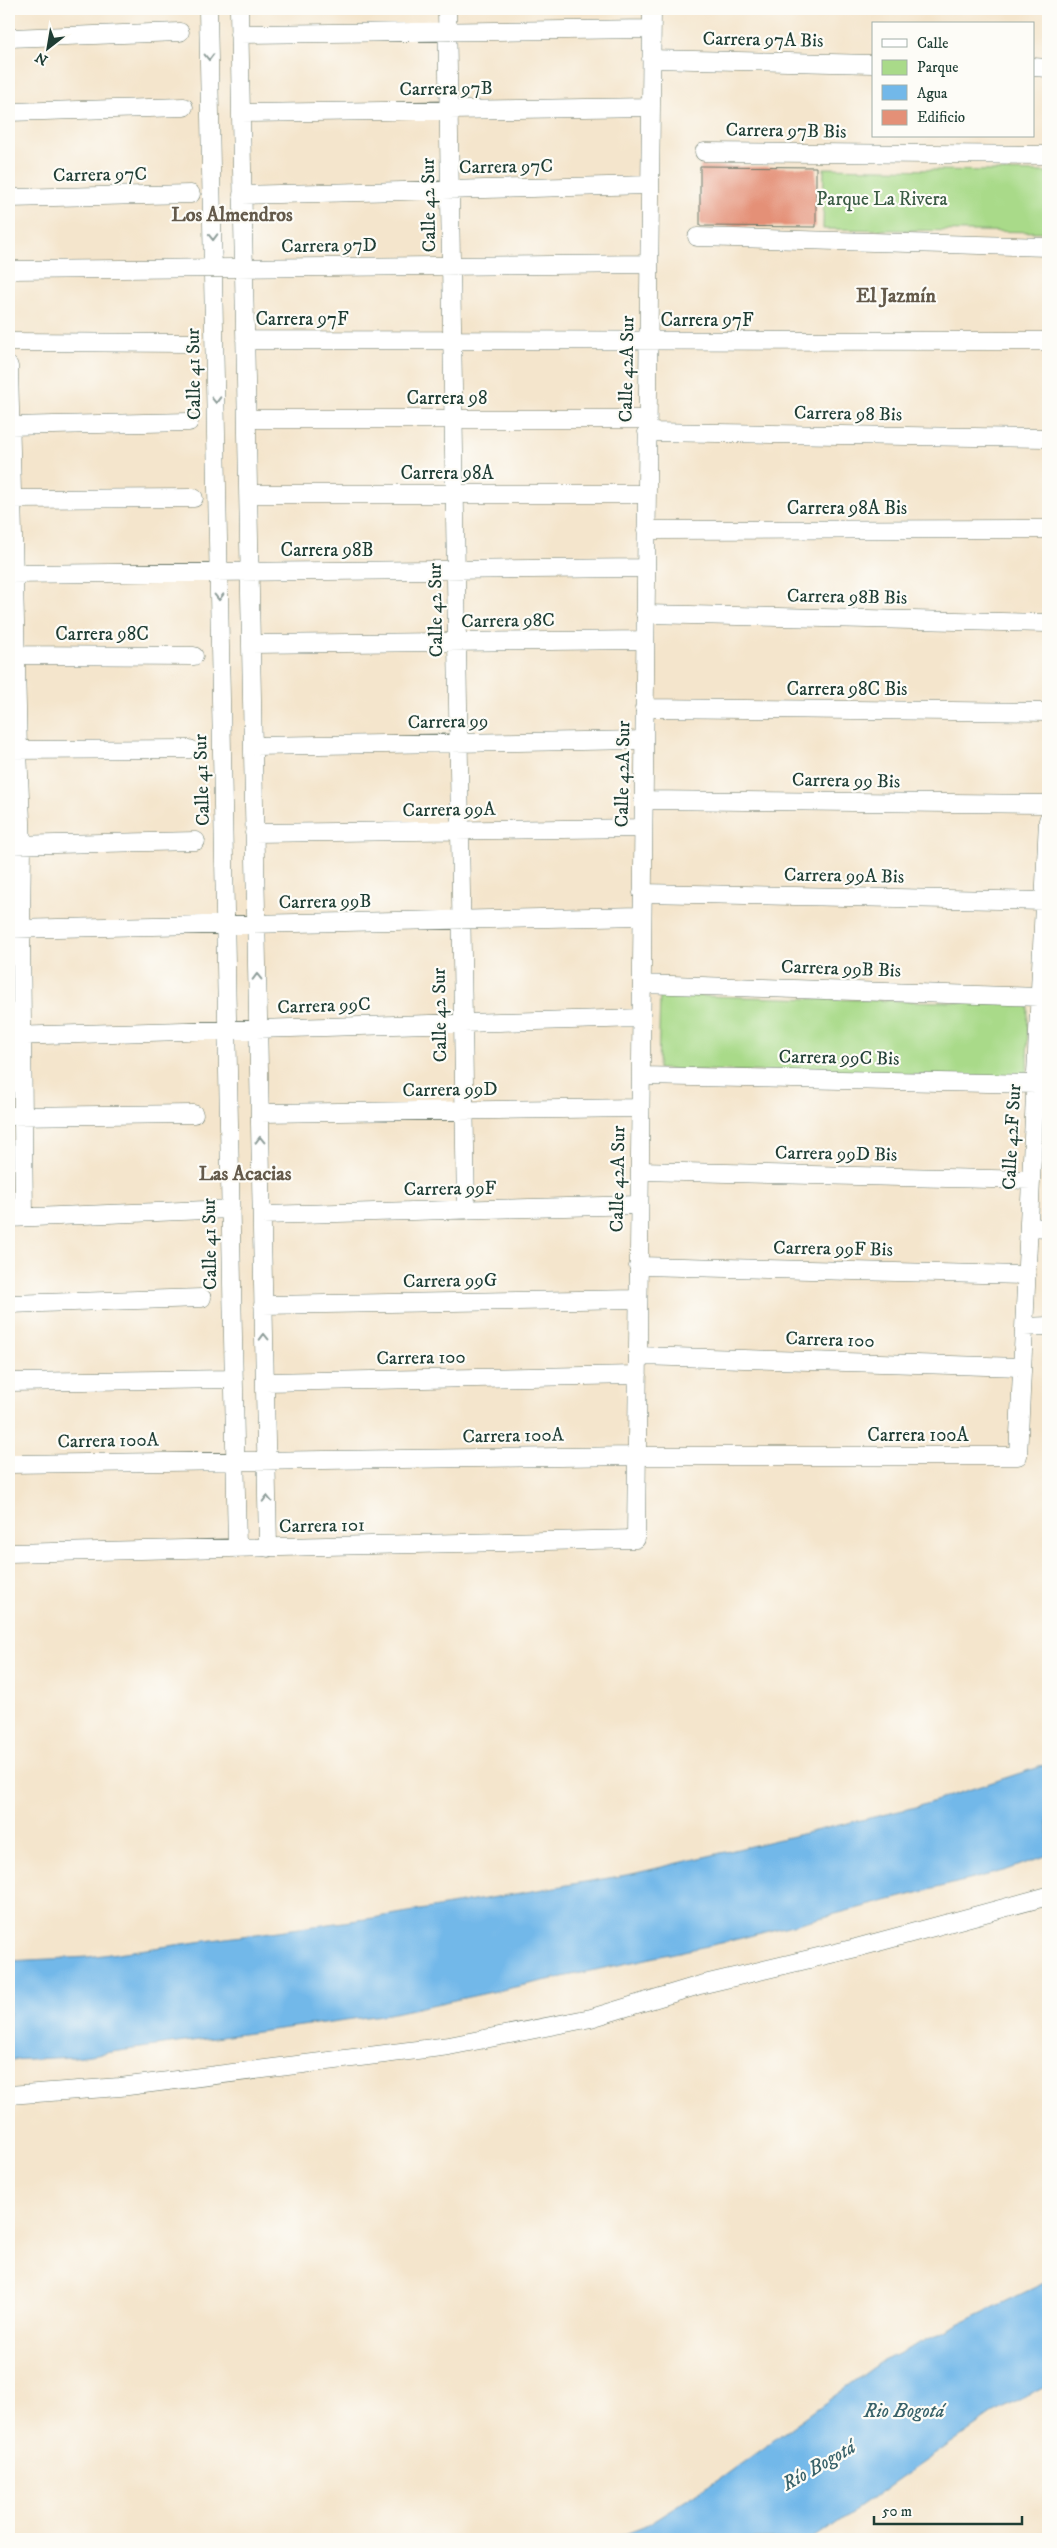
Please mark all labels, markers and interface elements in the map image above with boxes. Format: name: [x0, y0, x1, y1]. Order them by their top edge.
north arrow: [22, 22, 72, 72]
legend: [872, 22, 1034, 138]
street label: Carrera 97A Bis: [702, 27, 824, 53]
text: Calle: [917, 34, 949, 53]
text: N: [32, 47, 51, 69]
one-way arrow: [204, 54, 214, 62]
text: Parque: [917, 58, 958, 77]
street label: Carrera 97B: [399, 77, 493, 101]
text: Agua: [917, 84, 948, 103]
text: Edificio: [917, 108, 965, 127]
street label: Carrera 97B Bis: [725, 118, 847, 144]
street label: Carrera 97C: [459, 155, 553, 179]
street label: Calle 42 Sur: [417, 158, 441, 252]
street label: Carrera 97C: [53, 163, 147, 187]
park label: Parque La Rivera: [816, 188, 948, 212]
district label: Los Almendros: [171, 203, 293, 228]
one-way arrow: [207, 234, 218, 242]
street label: Carrera 97D: [281, 234, 377, 258]
district label: El Jazmín: [856, 284, 936, 309]
street label: Carrera 97F: [255, 308, 349, 331]
street label: Carrera 97F: [660, 309, 754, 332]
street label: Calle 42A Sur: [615, 315, 639, 423]
street label: Calle 41 Sur: [182, 328, 206, 420]
street label: Carrera 98: [407, 387, 487, 410]
one-way arrow: [210, 396, 221, 404]
street label: Carrera 98 Bis: [794, 402, 902, 426]
street label: Carrera 98A: [400, 462, 494, 485]
street label: Carrera 98A Bis: [787, 497, 907, 520]
street label: Carrera 98B: [281, 539, 373, 562]
street label: Calle 42 Sur: [424, 563, 448, 657]
street label: Carrera 98B Bis: [787, 584, 907, 610]
one-way arrow: [214, 594, 224, 602]
street label: Carrera 98C: [461, 609, 555, 633]
street label: Carrera 98C: [55, 623, 149, 646]
street label: Carrera 98C Bis: [787, 678, 907, 701]
street label: Carrera 99: [407, 710, 489, 734]
street label: Calle 42A Sur: [611, 720, 635, 828]
street label: Calle 41 Sur: [189, 734, 215, 826]
street label: Carrera 99 Bis: [792, 769, 900, 793]
street label: Carrera 99A: [402, 798, 497, 822]
street label: Carrera 99A Bis: [784, 863, 904, 889]
street label: Carrera 99B: [278, 890, 372, 914]
street label: Carrera 99B Bis: [781, 955, 901, 983]
street label: Calle 42 Sur: [428, 968, 452, 1062]
one-way arrow: [252, 973, 262, 980]
street label: Carrera 99C: [277, 993, 371, 1019]
street label: Carrera 99C Bis: [778, 1045, 900, 1071]
street label: Carrera 99D: [402, 1078, 498, 1102]
street label: Calle 42F Sur: [998, 1083, 1026, 1191]
street label: Calle 42A Sur: [606, 1125, 630, 1233]
one-way arrow: [255, 1135, 265, 1143]
street label: Carrera 99D Bis: [775, 1141, 897, 1167]
district label: Las Acacias: [199, 1162, 292, 1187]
street label: Carrera 99F: [404, 1177, 497, 1201]
street label: Calle 41 Sur: [198, 1198, 222, 1290]
street label: Carrera 99F Bis: [773, 1236, 893, 1262]
street label: Carrera 99G: [403, 1269, 497, 1293]
street label: Carrera 100: [785, 1327, 875, 1353]
one-way arrow: [259, 1333, 269, 1340]
street label: Carrera 100: [376, 1346, 466, 1370]
street label: Carrera 100A: [462, 1424, 565, 1448]
street label: Carrera 100A: [867, 1424, 970, 1447]
street label: Carrera 100A: [57, 1429, 160, 1453]
one-way arrow: [262, 1495, 272, 1503]
street label: Carrera 101: [279, 1514, 365, 1538]
water label: Rio Bogotá: [863, 2399, 947, 2424]
water label: Río Bogotá: [777, 2434, 862, 2498]
scale bar: [874, 2493, 1022, 2525]
text: 50 m: [882, 2502, 912, 2521]

